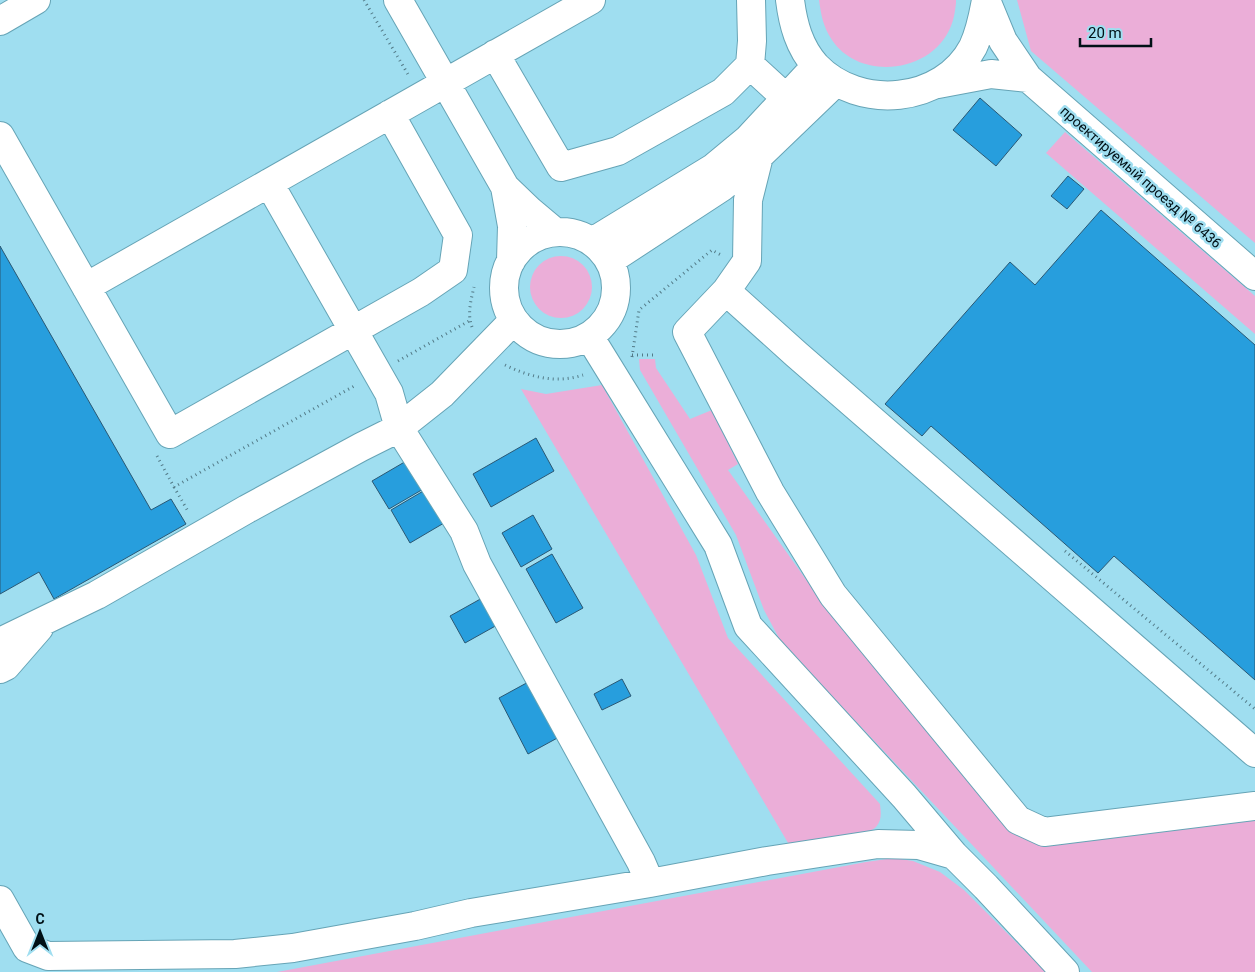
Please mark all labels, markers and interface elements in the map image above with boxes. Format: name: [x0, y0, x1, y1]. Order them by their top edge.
scale bar: [1080, 15, 1151, 47]
text: 20 m: [1088, 24, 1122, 42]
street label: проектируемый проезд № 6436: [1057, 103, 1225, 251]
north arrow: [15, 907, 65, 957]
text: С: [35, 911, 45, 927]

